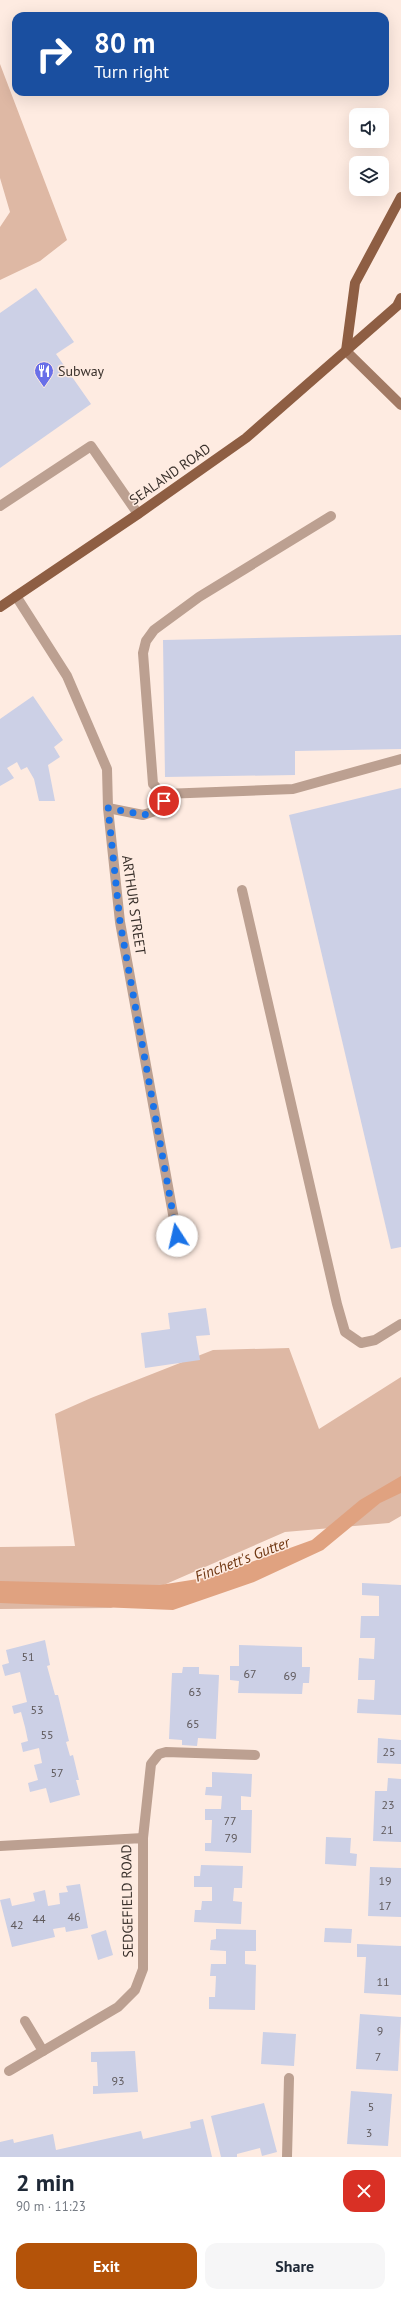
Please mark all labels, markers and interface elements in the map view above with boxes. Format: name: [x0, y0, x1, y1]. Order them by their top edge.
text: 80 m: [94, 24, 155, 61]
icon: right: [28, 28, 80, 80]
text: Turn right: [94, 60, 169, 83]
map controls: [349, 108, 389, 196]
button: sound: [349, 108, 389, 148]
button: layers: [349, 156, 389, 196]
restaurant icon: Subway: [33, 360, 55, 388]
place label: Subway: [58, 362, 105, 380]
street label: SEALAND ROAD: [126, 439, 214, 509]
pin: [147, 784, 181, 818]
icon: arrive: [153, 790, 175, 812]
street label: ARTHUR STREET: [118, 854, 150, 956]
position arrow: [156, 1215, 198, 1257]
water label: Finchett's Gutter: [192, 1532, 293, 1586]
house number: 51: [21, 1649, 35, 1664]
house number: 67: [243, 1666, 257, 1681]
house number: 69: [283, 1668, 297, 1683]
house number: 63: [188, 1684, 202, 1699]
house number: 53: [30, 1702, 44, 1717]
house number: 65: [186, 1716, 200, 1731]
house number: 55: [40, 1727, 54, 1742]
house number: 25: [382, 1744, 396, 1759]
house number: 57: [50, 1765, 64, 1780]
house number: 23: [381, 1797, 395, 1812]
house number: 77: [223, 1813, 237, 1828]
house number: 21: [380, 1822, 394, 1837]
house number: 79: [224, 1830, 238, 1845]
street label: SEDGEFIELD ROAD: [117, 1844, 137, 1958]
house number: 19: [378, 1873, 392, 1888]
house number: 17: [378, 1898, 392, 1913]
house number: 46: [67, 1909, 81, 1924]
house number: 44: [32, 1911, 46, 1926]
house number: 42: [10, 1917, 24, 1932]
house number: 11: [376, 1974, 390, 1989]
house number: 9: [377, 2023, 383, 2038]
house number: 7: [375, 2049, 381, 2064]
house number: 93: [111, 2073, 125, 2088]
house number: 5: [368, 2099, 374, 2114]
house number: 3: [366, 2125, 372, 2140]
text: 2 min: [16, 2167, 75, 2198]
button: close: [343, 2170, 385, 2212]
text: 90 m · 11:23: [16, 2198, 86, 2215]
button: Exit: [16, 2243, 197, 2289]
button: Share: [205, 2243, 385, 2289]

